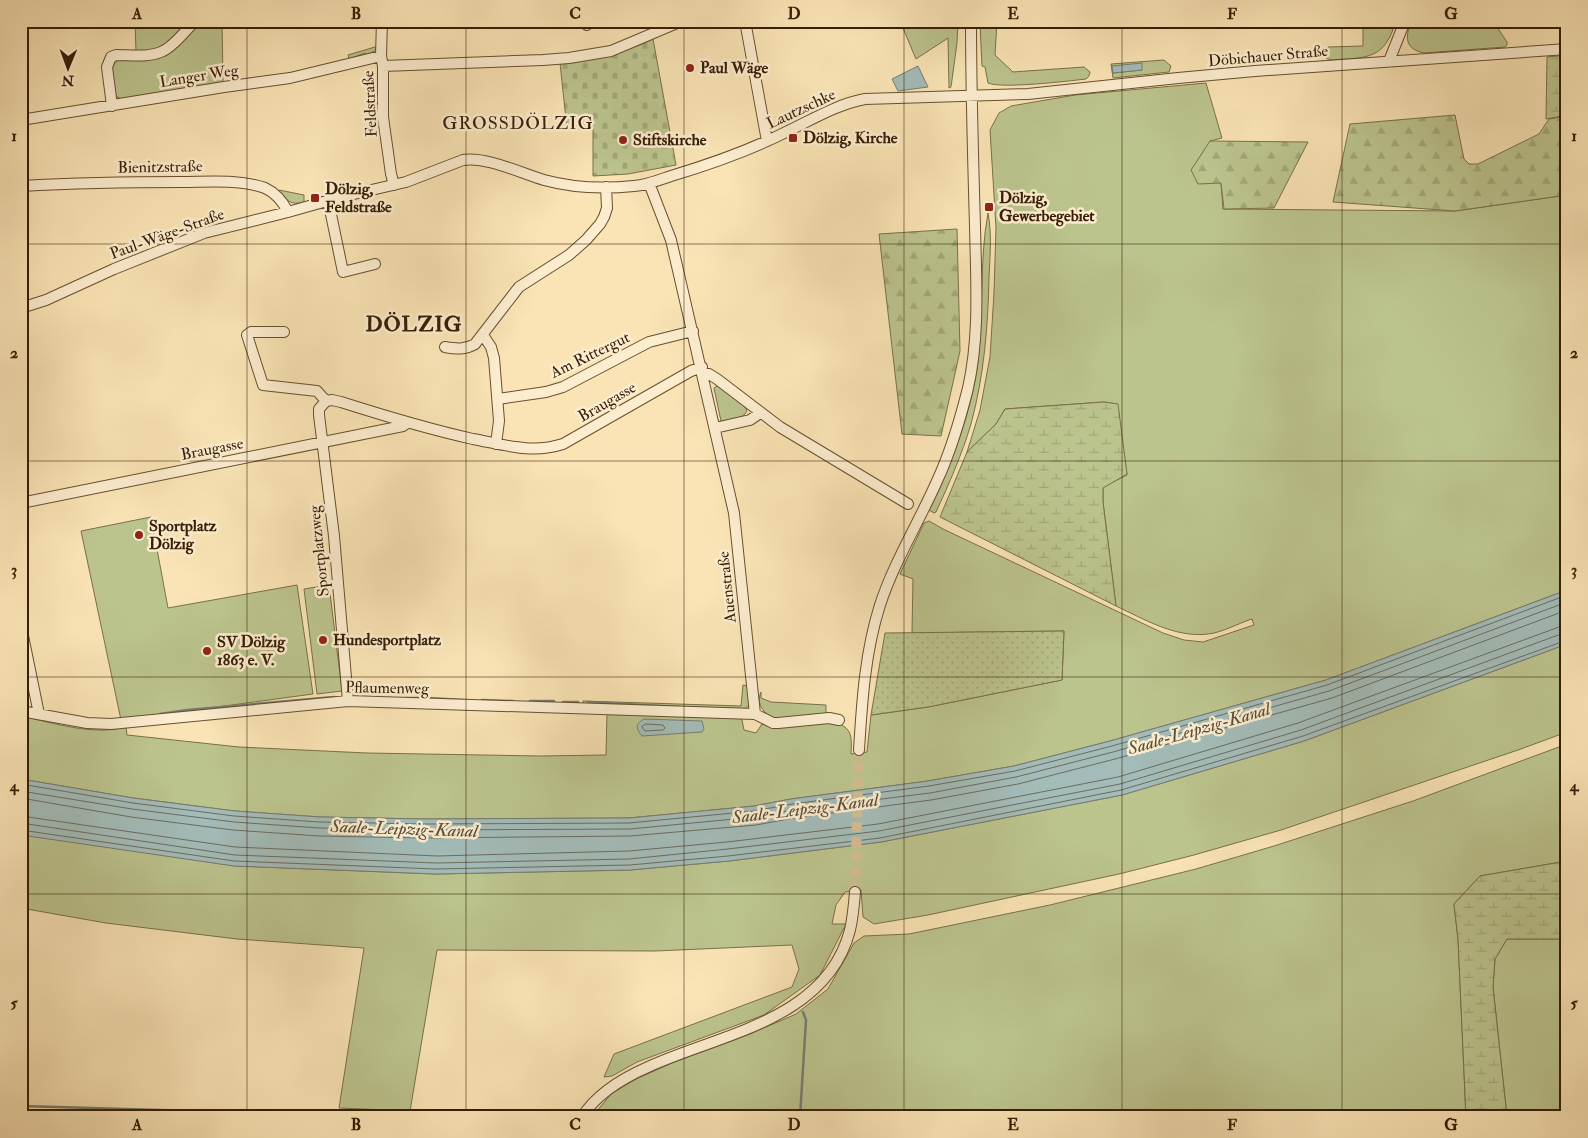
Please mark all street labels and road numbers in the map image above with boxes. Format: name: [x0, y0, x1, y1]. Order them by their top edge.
street label: Döbichauer Straße: [1207, 41, 1329, 71]
street label: Langer Weg: [158, 60, 241, 92]
street label: Feldstraße: [358, 70, 382, 138]
street label: Lautzschke: [763, 84, 839, 134]
street label: Bienitzstraße: [117, 156, 203, 178]
street label: Paul-Wäge-Straße: [107, 204, 227, 264]
street label: Am Rittergut: [546, 327, 633, 383]
street label: Braugasse: [575, 377, 640, 426]
street label: Braugasse: [179, 433, 245, 465]
street label: Sportplatzweg: [304, 503, 335, 598]
street label: Auenstraße: [713, 550, 741, 625]
street label: Pflaumenweg: [345, 677, 430, 699]

